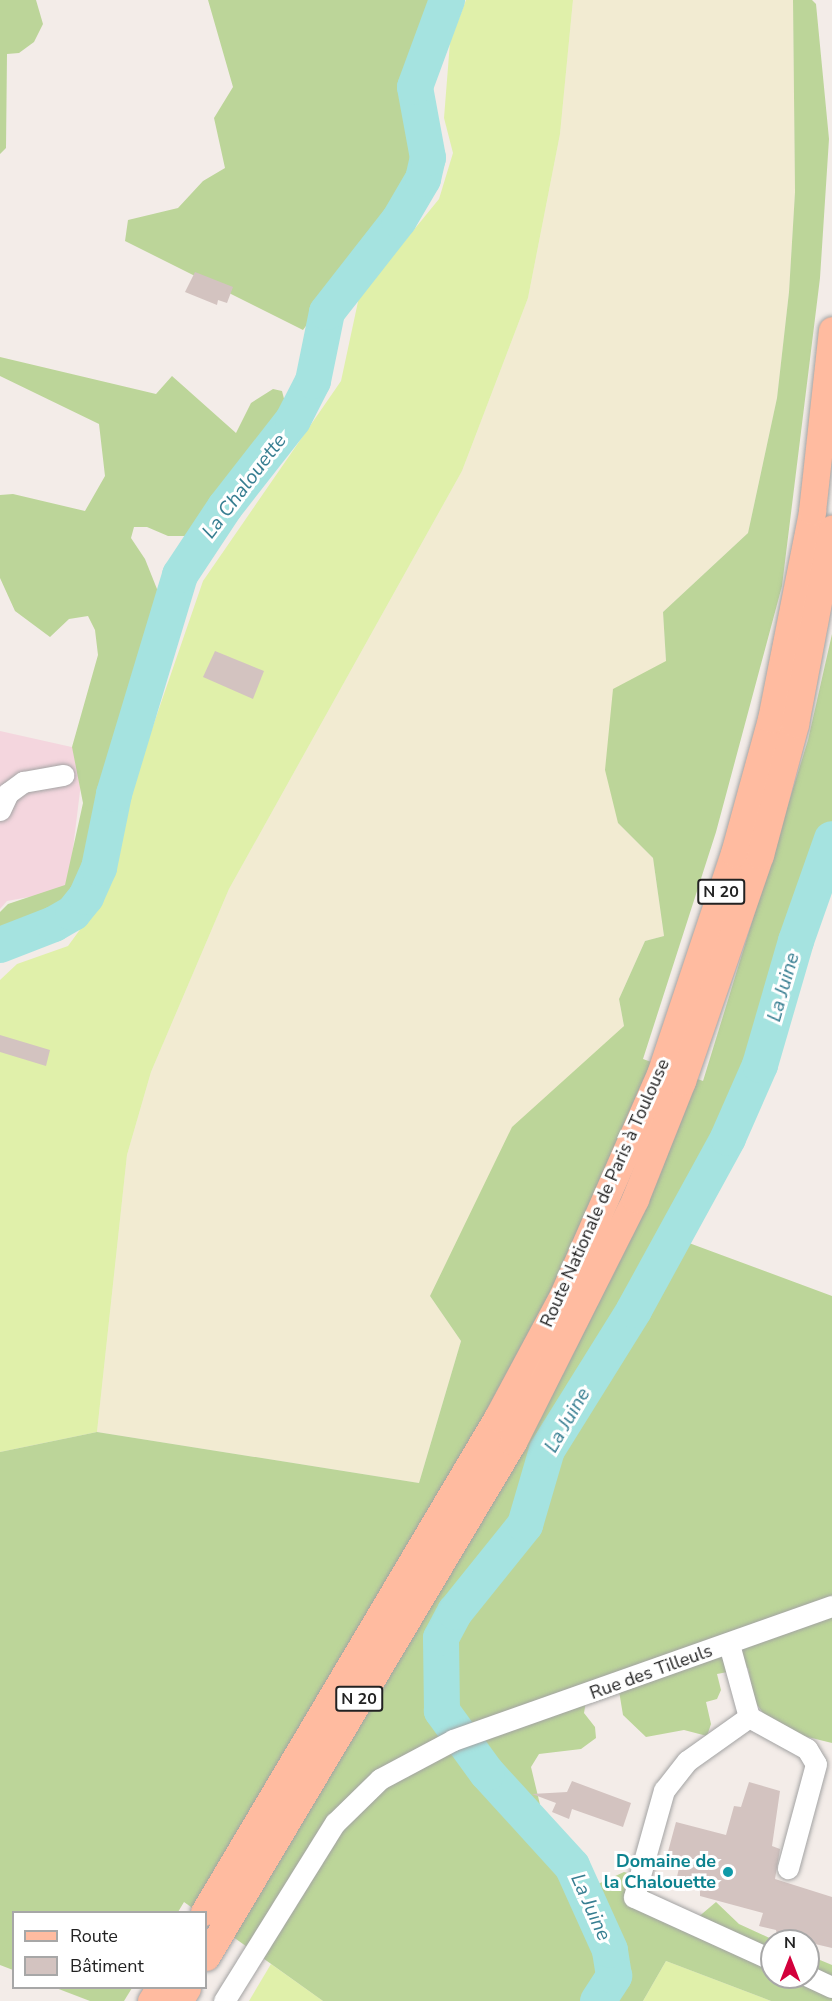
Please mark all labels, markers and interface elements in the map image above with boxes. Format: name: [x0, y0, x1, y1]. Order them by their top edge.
water label: La Chalouette: [197, 429, 291, 543]
road number: N 20: [697, 879, 745, 905]
water label: La Juine: [762, 950, 804, 1024]
street label: Route Nationale de Paris à Toulouse: [536, 1056, 674, 1330]
water label: La Juine: [539, 1383, 595, 1457]
street label: Rue des Tilleuls: [587, 1640, 715, 1704]
road number: N 20: [335, 1686, 383, 1712]
place label: Domaine de la Chalouette: [604, 1851, 716, 1894]
marker: Domaine de la Chalouette: [721, 1865, 735, 1879]
water label: La Juine: [566, 1870, 616, 1944]
legend: [12, 1911, 207, 1989]
text: Route: [70, 1924, 118, 1948]
north arrow: [760, 1929, 820, 1989]
text: N: [784, 1932, 796, 1954]
text: Bâtiment: [70, 1954, 144, 1978]

